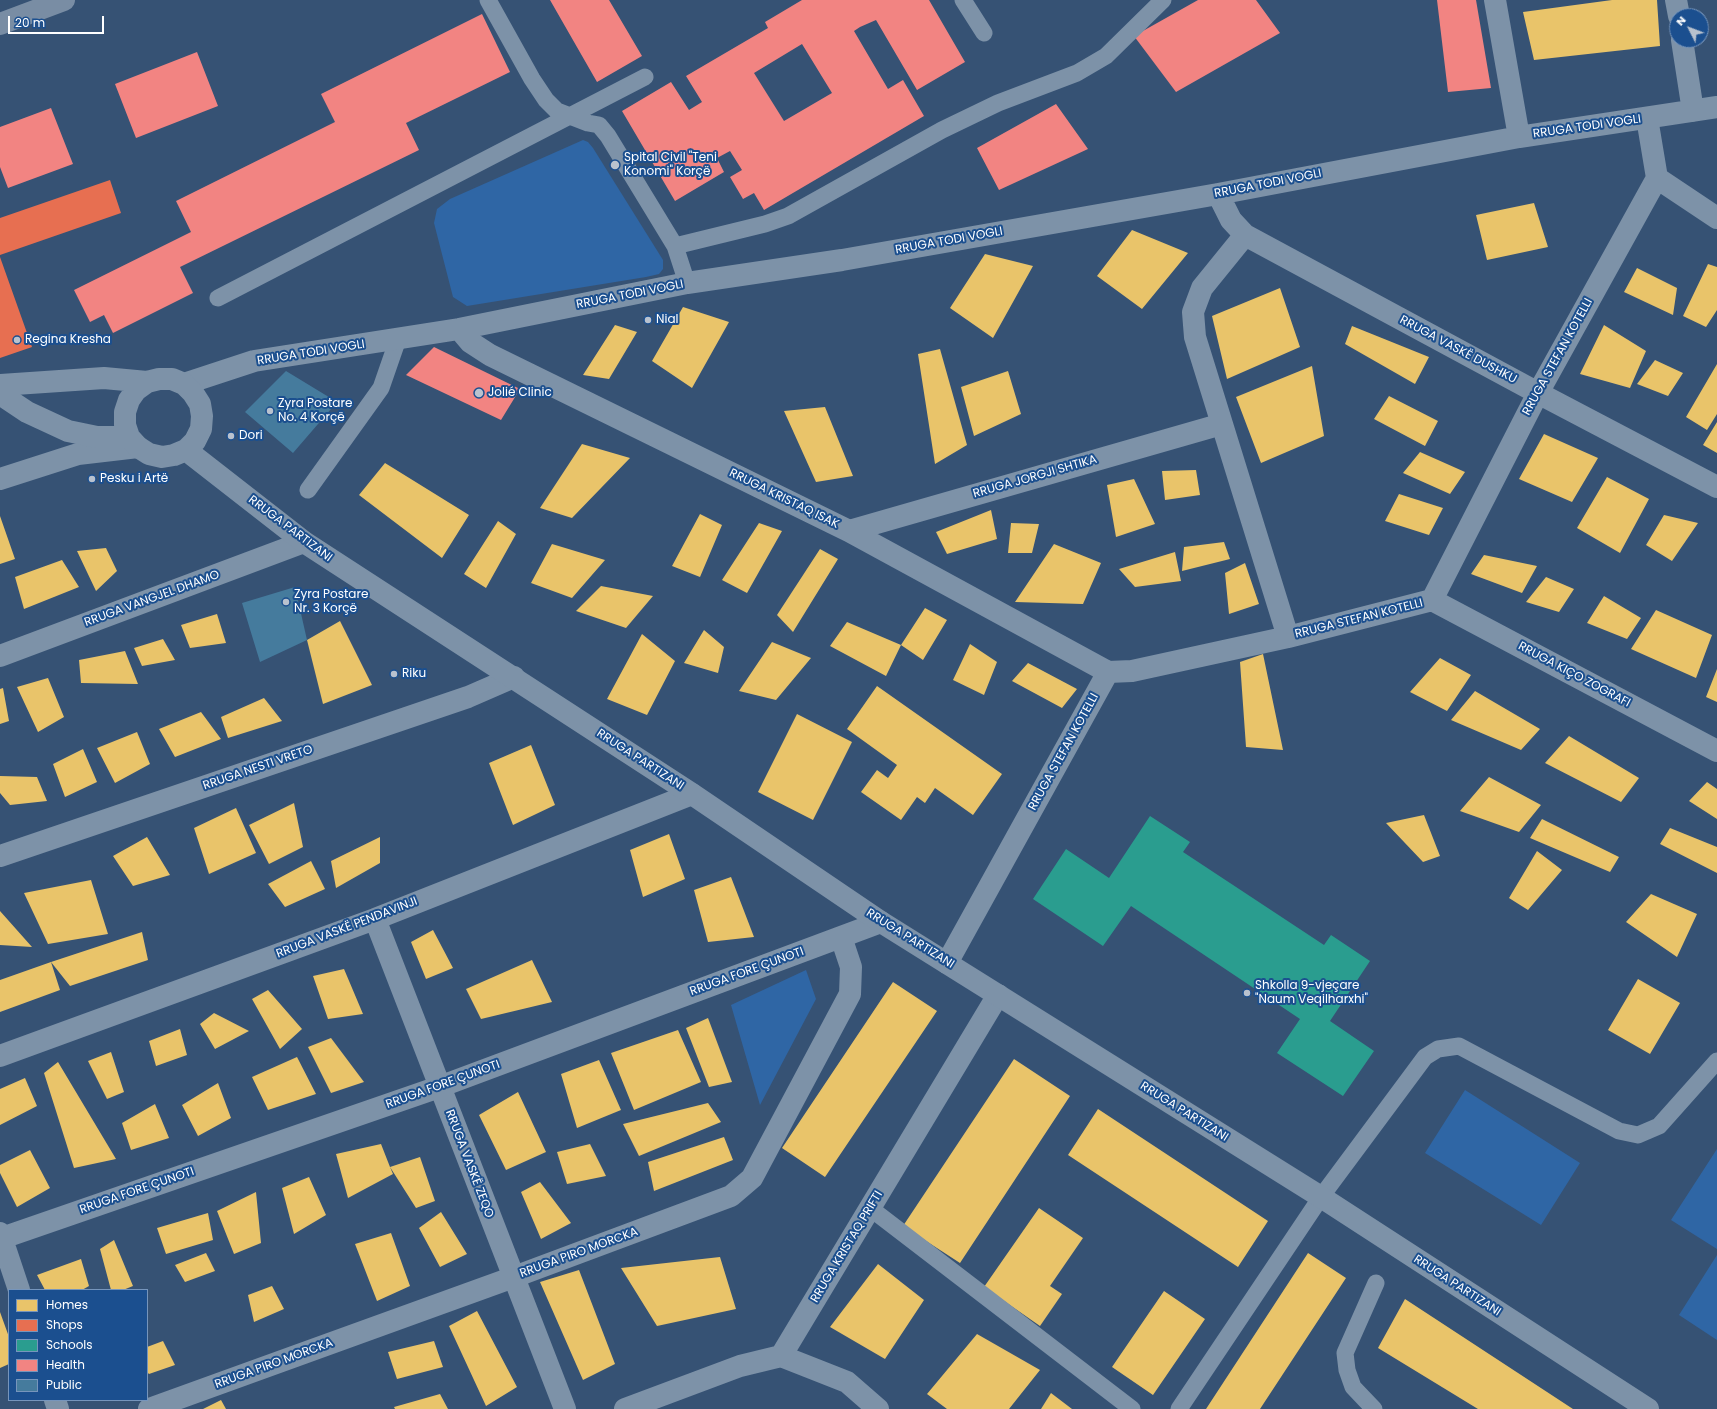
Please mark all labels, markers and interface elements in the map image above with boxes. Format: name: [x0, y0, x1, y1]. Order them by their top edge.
scale bar: [10, 8, 106, 34]
north arrow: [1669, 8, 1709, 48]
text: N: [1672, 12, 1690, 29]
text: 20 m: [15, 14, 45, 31]
street label: RRUGA TODI VOGLI: [1532, 112, 1642, 142]
place label: Spital Civil "Teni Konomi" Korçë: [624, 151, 717, 179]
marker: Spital Civil "Teni Konomi" Korçë: [609, 159, 621, 171]
street label: RRUGA TODI VOGLI: [1213, 167, 1323, 201]
street label: RRUGA TODI VOGLI: [894, 224, 1004, 258]
street label: RRUGA TODI VOGLI: [575, 278, 685, 312]
street label: RRUGA STEFAN KOTELLI: [1520, 296, 1596, 418]
place label: Nial: [656, 313, 678, 327]
street label: RRUGA VASKË DUSHKU: [1397, 313, 1519, 387]
marker: Nial: [643, 315, 653, 325]
place label: Regina Kresha: [25, 333, 111, 347]
marker: Regina Kresha: [12, 335, 22, 345]
street label: RRUGA TODI VOGLI: [256, 337, 366, 369]
place label: Jolié Clinic: [488, 386, 552, 400]
marker: Jolié Clinic: [473, 387, 485, 399]
place label: Zyra Postare No. 4 Korçë: [278, 397, 352, 425]
marker: Zyra Postare No. 4 Korçë: [265, 406, 275, 416]
place label: Dori: [239, 429, 263, 443]
marker: Dori: [226, 431, 236, 441]
street label: RRUGA JORGJI SHTIKA: [971, 452, 1099, 502]
street label: RRUGA KRISTAQ ISAK: [727, 466, 841, 532]
place label: Pesku i Artë: [100, 472, 168, 486]
marker: Pesku i Artë: [87, 474, 97, 484]
street label: RRUGA PARTIZANI: [245, 493, 335, 565]
street label: RRUGA VANGJEL DHAMO: [82, 568, 222, 630]
place label: Zyra Postare Nr. 3 Korçë: [294, 588, 368, 616]
street label: RRUGA STEFAN KOTELLI: [1294, 596, 1424, 642]
marker: Zyra Postare Nr. 3 Korçë: [281, 597, 291, 607]
street label: RRUGA KIÇO ZOGRAFI: [1515, 639, 1633, 711]
place label: Riku: [402, 667, 426, 681]
marker: Riku: [389, 669, 399, 679]
street label: RRUGA STEFAN KOTELLI: [1026, 691, 1102, 813]
street label: RRUGA PARTIZANI: [594, 726, 686, 794]
street label: RRUGA NESTI VRETO: [201, 742, 315, 794]
street label: RRUGA VASKË PENDAVINJI: [274, 894, 420, 962]
street label: RRUGA PARTIZANI: [863, 906, 957, 972]
street label: RRUGA FORE ÇUNOTI: [688, 945, 806, 999]
place label: Shkolla 9-vjeçare "Naum Veqilharxhi": [1255, 979, 1368, 1007]
marker: Shkolla 9-vjeçare "Naum Veqilharxhi": [1242, 988, 1252, 998]
street label: RRUGA FORE ÇUNOTI: [384, 1058, 502, 1112]
street label: RRUGA PARTIZANI: [1137, 1079, 1231, 1145]
street label: RRUGA VASKË ZEQO: [442, 1108, 496, 1220]
street label: RRUGA FORE ÇUNOTI: [78, 1165, 196, 1217]
street label: RRUGA KRISTAQ PRIFTI: [808, 1189, 886, 1305]
street label: RRUGA PIRO MORCKA: [518, 1225, 640, 1281]
street label: RRUGA PARTIZANI: [1411, 1252, 1503, 1320]
legend: [8, 1289, 148, 1401]
text: Homes: [46, 1296, 88, 1313]
text: Shops: [46, 1316, 83, 1333]
text: Schools: [46, 1336, 93, 1353]
street label: RRUGA PIRO MORCKA: [213, 1336, 335, 1392]
text: Health: [46, 1356, 85, 1373]
text: Public: [46, 1376, 82, 1393]

